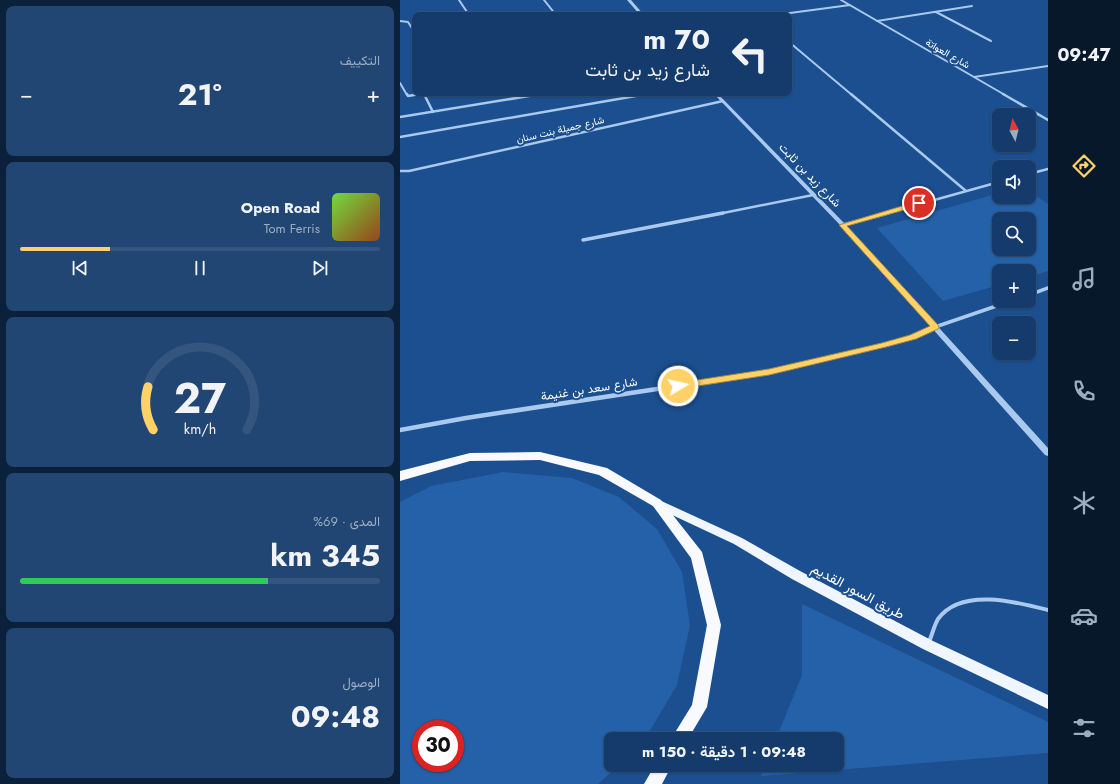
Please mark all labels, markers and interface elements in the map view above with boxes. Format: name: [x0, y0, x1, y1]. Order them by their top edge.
text: 70 m: [643, 19, 710, 60]
icon: left: [724, 28, 776, 80]
street label: شارع العواتة: [923, 35, 973, 72]
text: 09:47: [1057, 42, 1111, 68]
text: التكييف: [340, 51, 380, 70]
text: شارع زيد بن ثابت: [585, 57, 710, 83]
text: 21°: [178, 73, 222, 116]
text: −: [20, 78, 33, 110]
text: +: [366, 78, 380, 110]
north arrow: [992, 108, 1036, 152]
map controls: [992, 108, 1036, 360]
street label: شارع جميلة بنت سنان: [515, 112, 606, 147]
street label: شارع زيد بن ثابت: [775, 139, 845, 211]
icon: directions: [1070, 152, 1098, 180]
button: sound: [992, 160, 1036, 204]
pin: [902, 186, 936, 220]
icon: arrive: [908, 192, 930, 214]
text: Open Road: [241, 197, 320, 219]
button: search: [992, 212, 1036, 256]
text: Tom Ferris: [264, 219, 320, 238]
icon: previous: [69, 257, 91, 279]
icon: pause: [189, 257, 211, 279]
icon: next: [309, 257, 331, 279]
button: +: [992, 264, 1036, 308]
icon: music: [1070, 265, 1098, 293]
button: −: [992, 316, 1036, 360]
position arrow: [657, 365, 699, 407]
text: 27: [174, 368, 226, 429]
street label: شارع سعد بن غنيمة: [539, 372, 639, 406]
icon: phone: [1070, 377, 1098, 405]
text: km/h: [184, 419, 216, 439]
icon: climate: [1070, 489, 1098, 517]
text: المدى · 69%: [313, 512, 380, 531]
text: 345 km: [270, 534, 380, 577]
street label: طريق السور القديم: [808, 558, 908, 624]
icon: car: [1070, 602, 1098, 630]
text: الوصول: [342, 673, 380, 692]
text: 09:48: [291, 695, 380, 738]
icon: filters: [1070, 714, 1098, 742]
speed limit sign: 30: [412, 720, 464, 772]
text: 09:48 · 1 دقيقة · 150 m: [642, 741, 806, 763]

